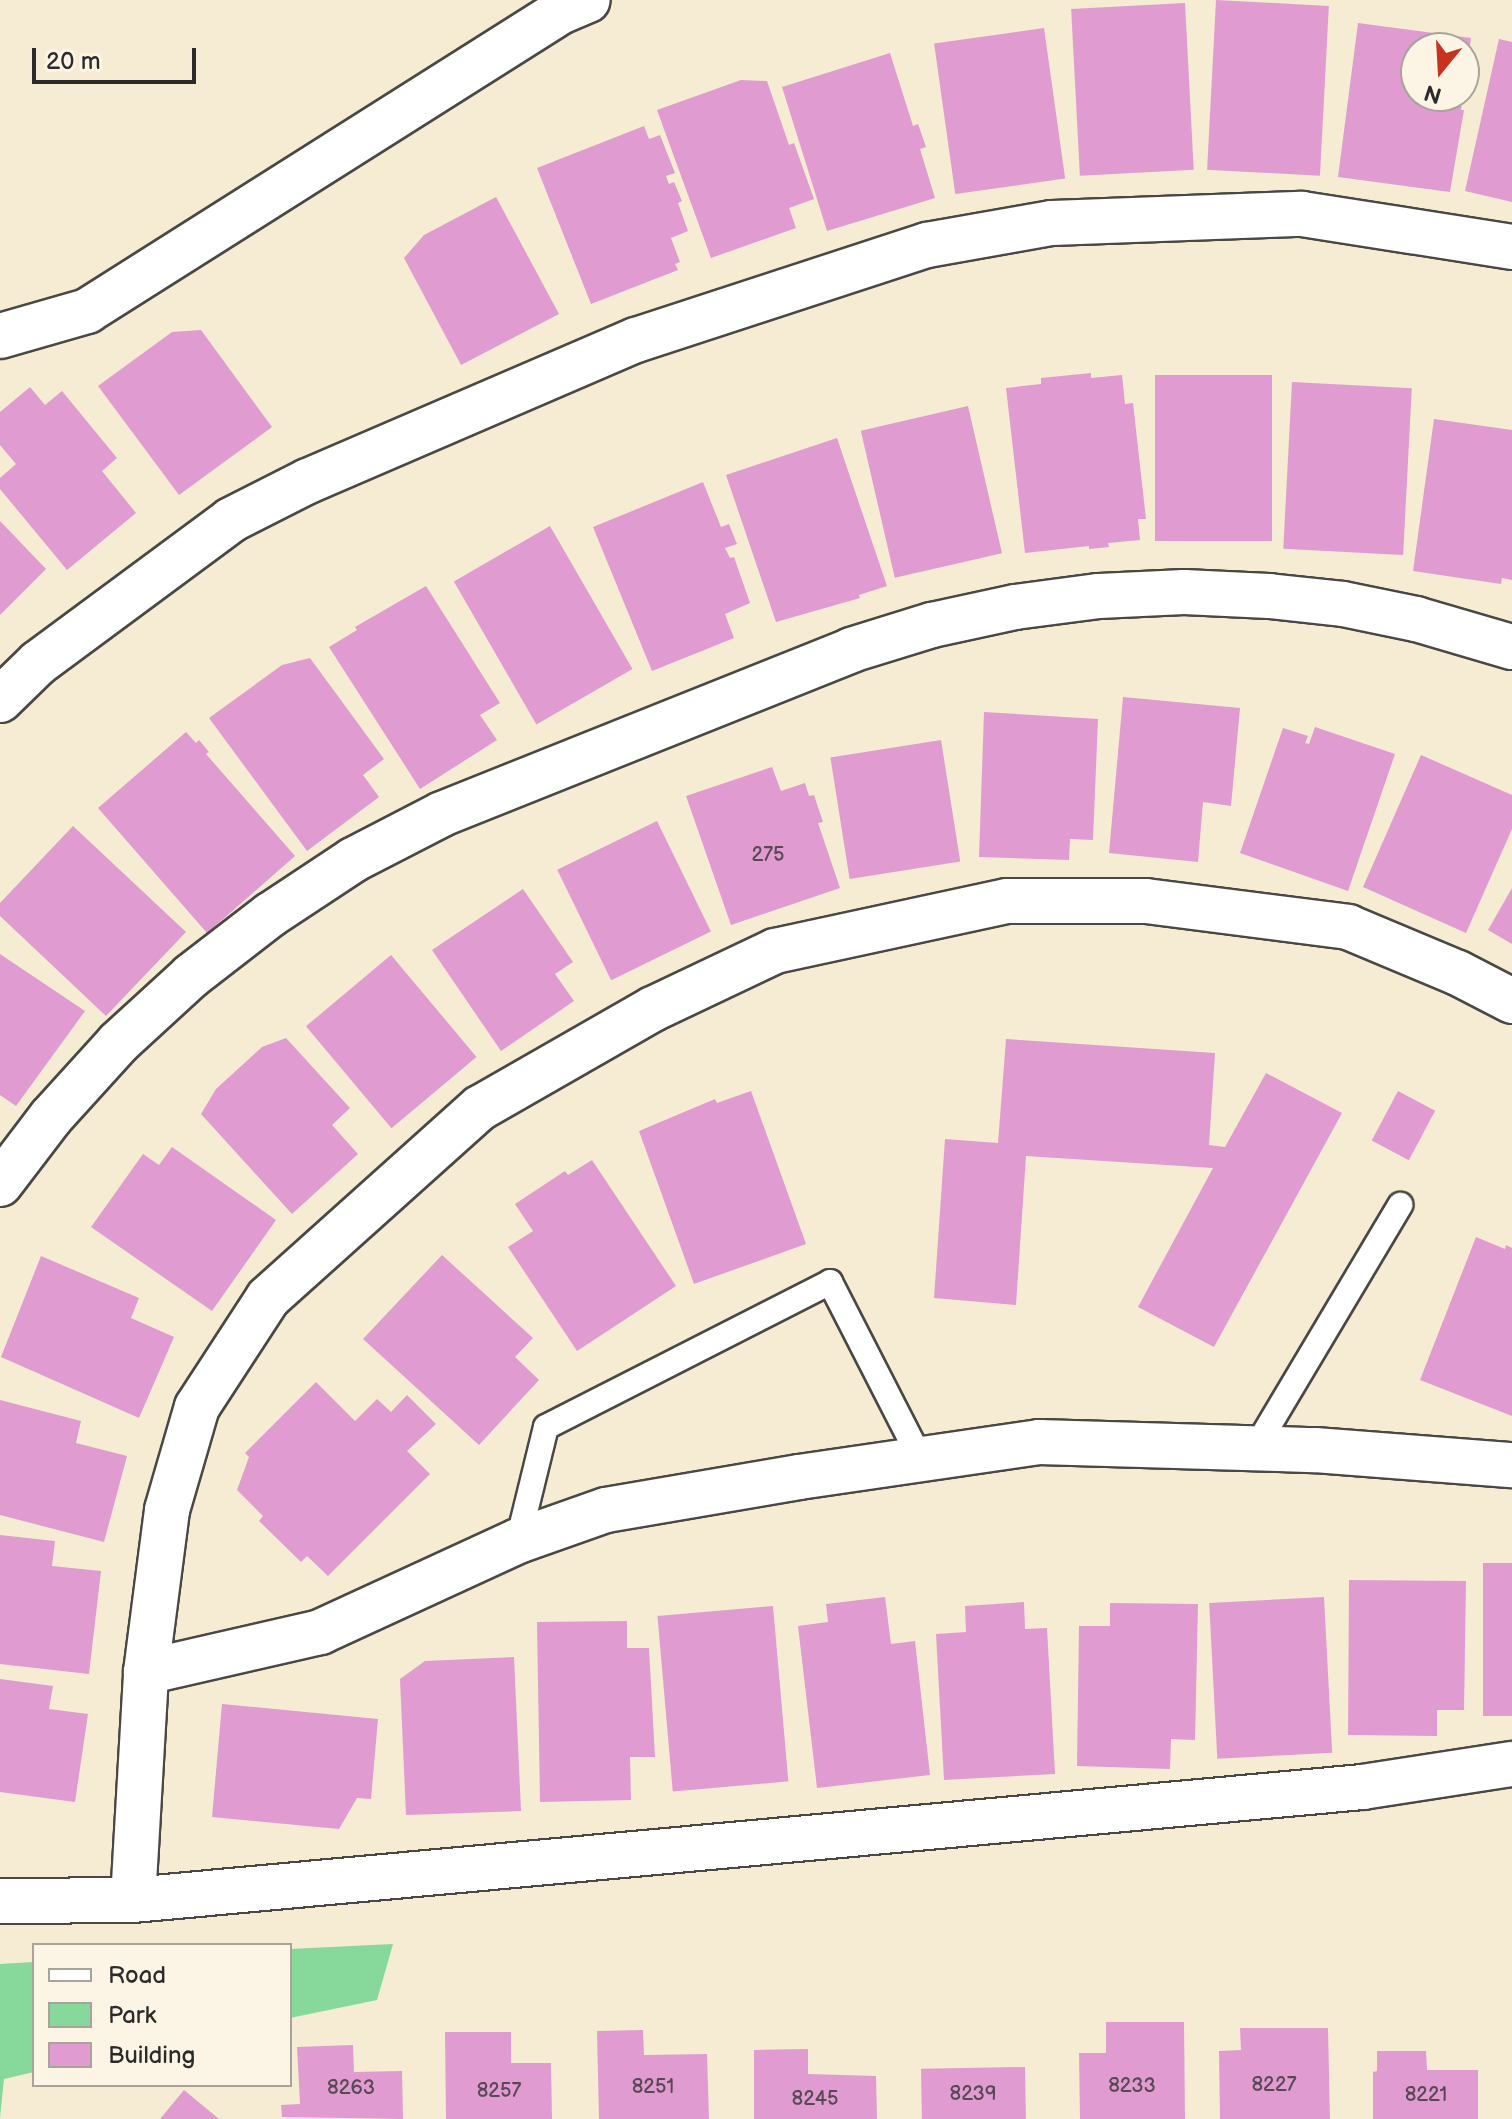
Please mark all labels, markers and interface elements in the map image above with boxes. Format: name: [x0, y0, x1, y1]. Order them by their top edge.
scale bar: [36, 32, 200, 82]
north arrow: [1400, 32, 1480, 112]
text: 20 m: [46, 47, 101, 76]
text: N: [1421, 78, 1445, 109]
house number: 275: [751, 843, 785, 867]
legend: [32, 1943, 292, 2087]
text: Road: [108, 1961, 166, 1990]
text: Park: [108, 2001, 156, 2030]
text: Building: [108, 2041, 195, 2070]
house number: 8227: [1251, 2073, 1297, 2097]
house number: 8233: [1108, 2074, 1156, 2098]
house number: 8251: [632, 2075, 674, 2099]
house number: 8263: [327, 2076, 375, 2100]
house number: 8257: [477, 2079, 521, 2103]
house number: 8239: [950, 2082, 996, 2106]
house number: 8221: [1405, 2083, 1447, 2107]
house number: 8245: [792, 2087, 838, 2111]

